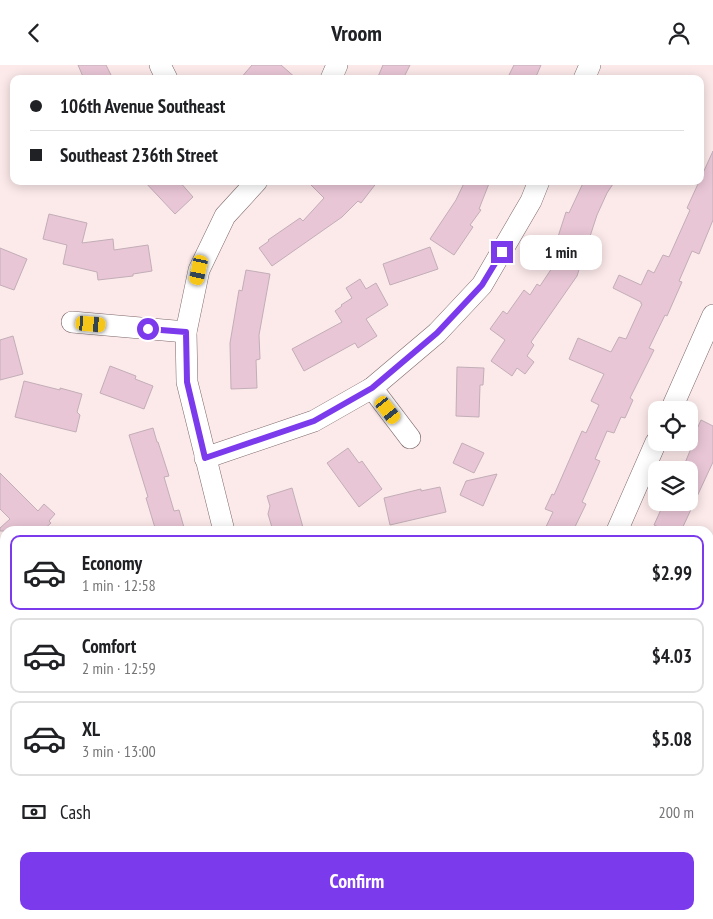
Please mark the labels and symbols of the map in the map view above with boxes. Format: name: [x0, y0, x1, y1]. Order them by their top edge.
callout: 1 min: [520, 235, 602, 269]
route end: [491, 241, 513, 263]
car: [188, 254, 209, 286]
car: [75, 315, 106, 333]
route start: [137, 318, 159, 340]
car: [372, 394, 403, 426]

